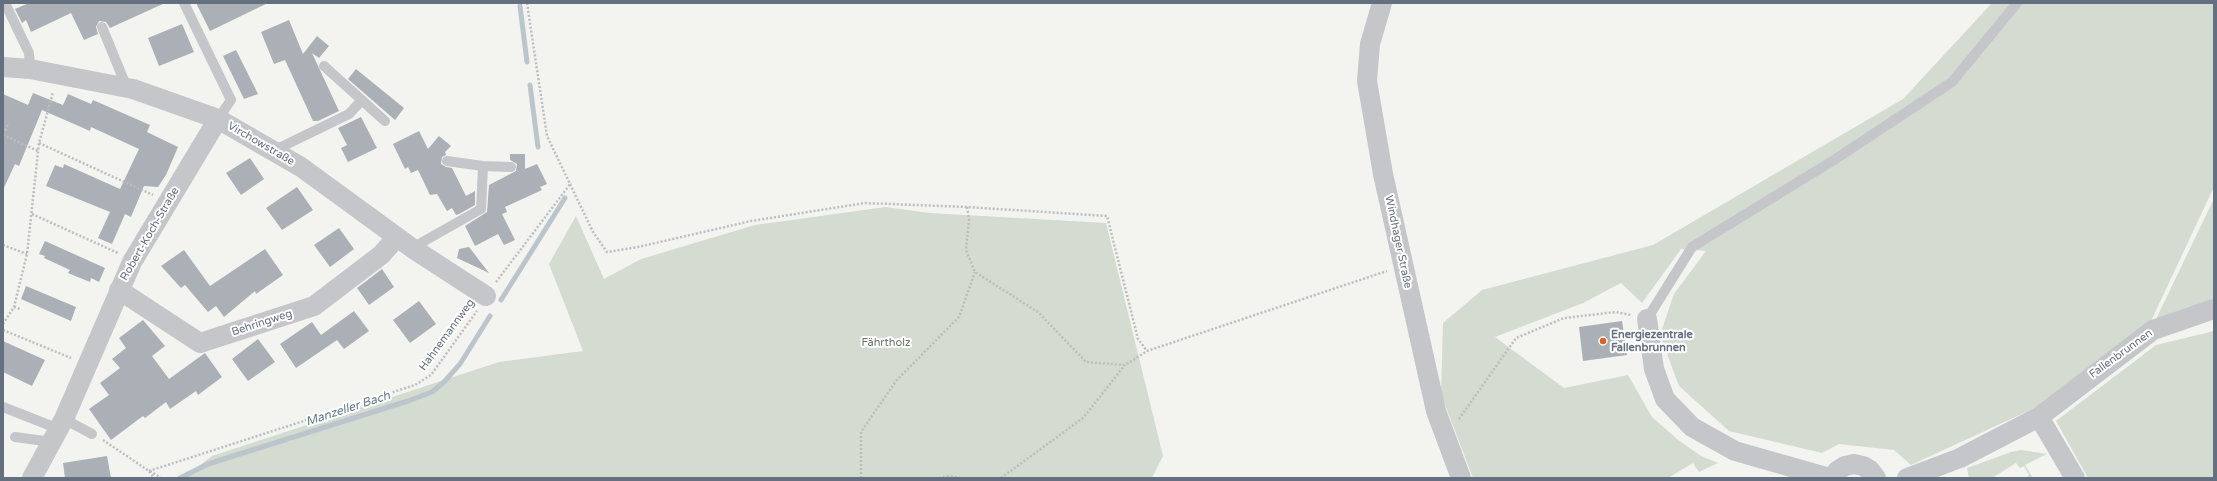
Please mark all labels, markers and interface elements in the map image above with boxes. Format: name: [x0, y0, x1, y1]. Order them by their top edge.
street label: Virchowstraße: [225, 120, 297, 168]
street label: Robert-Koch-Straße: [118, 185, 182, 283]
street label: Windhager Straße: [1382, 194, 1414, 290]
street label: Hahnemannweg: [417, 297, 477, 373]
street label: Behringweg: [230, 307, 294, 339]
street label: Fallenbrunnen: [2087, 327, 2155, 381]
place label: Energiezentrale Fallenbrunnen: [1611, 328, 1693, 354]
park label: Fährtholz: [862, 336, 910, 350]
marker: Energiezentrale Fallenbrunnen: [1598, 336, 1608, 346]
water label: Manzeller Bach: [304, 389, 392, 429]

